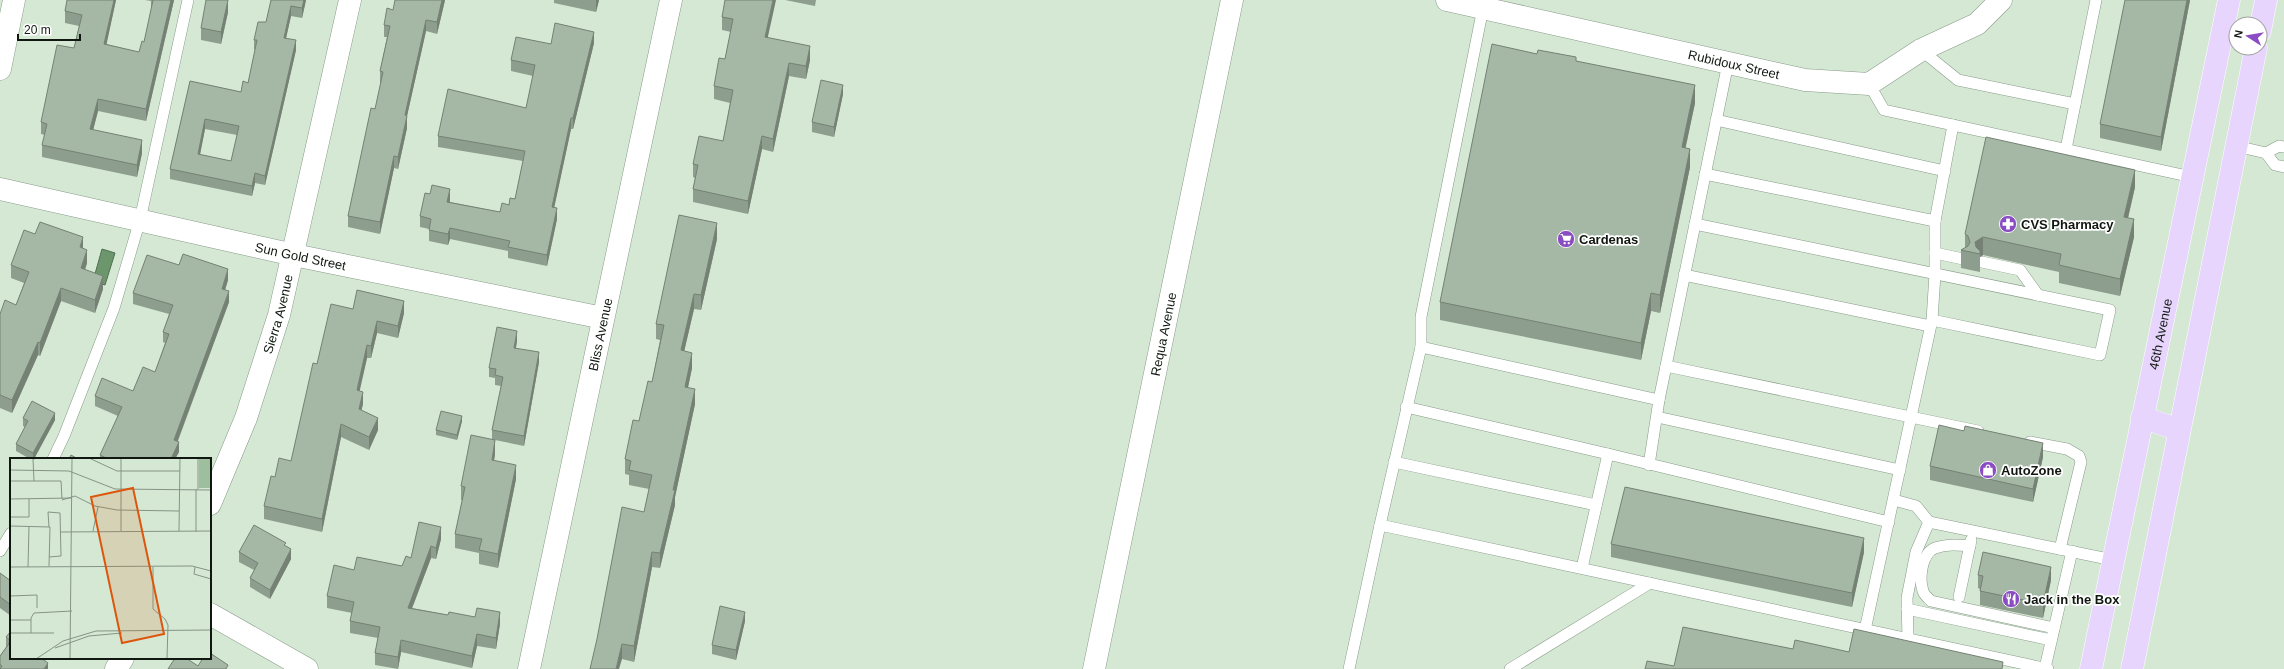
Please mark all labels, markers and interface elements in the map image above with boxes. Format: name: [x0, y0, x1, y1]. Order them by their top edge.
scale bar: [18, 16, 80, 42]
north arrow: [2228, 16, 2268, 56]
text: 20 m: [24, 23, 51, 37]
text: N: [2232, 29, 2245, 39]
street label: Rubidoux Street: [1687, 47, 1781, 82]
pharmacy icon: CVS Pharmacy: [1998, 214, 2018, 234]
place label: CVS Pharmacy: [2021, 217, 2114, 232]
supermarket icon: Cardenas: [1556, 229, 1576, 249]
place label: Cardenas: [1579, 232, 1638, 247]
street label: Sun Gold Street: [254, 239, 348, 273]
street label: Sierra Avenue: [260, 273, 295, 356]
street label: Requa Avenue: [1147, 291, 1179, 377]
street label: Bliss Avenue: [585, 297, 615, 372]
street label: 46th Avenue: [2145, 297, 2175, 371]
inset map: [10, 458, 211, 659]
shop icon: AutoZone: [1978, 460, 1998, 480]
place label: AutoZone: [2001, 463, 2062, 478]
restaurant icon: Jack in the Box: [2001, 589, 2021, 609]
place label: Jack in the Box: [2024, 592, 2120, 607]

